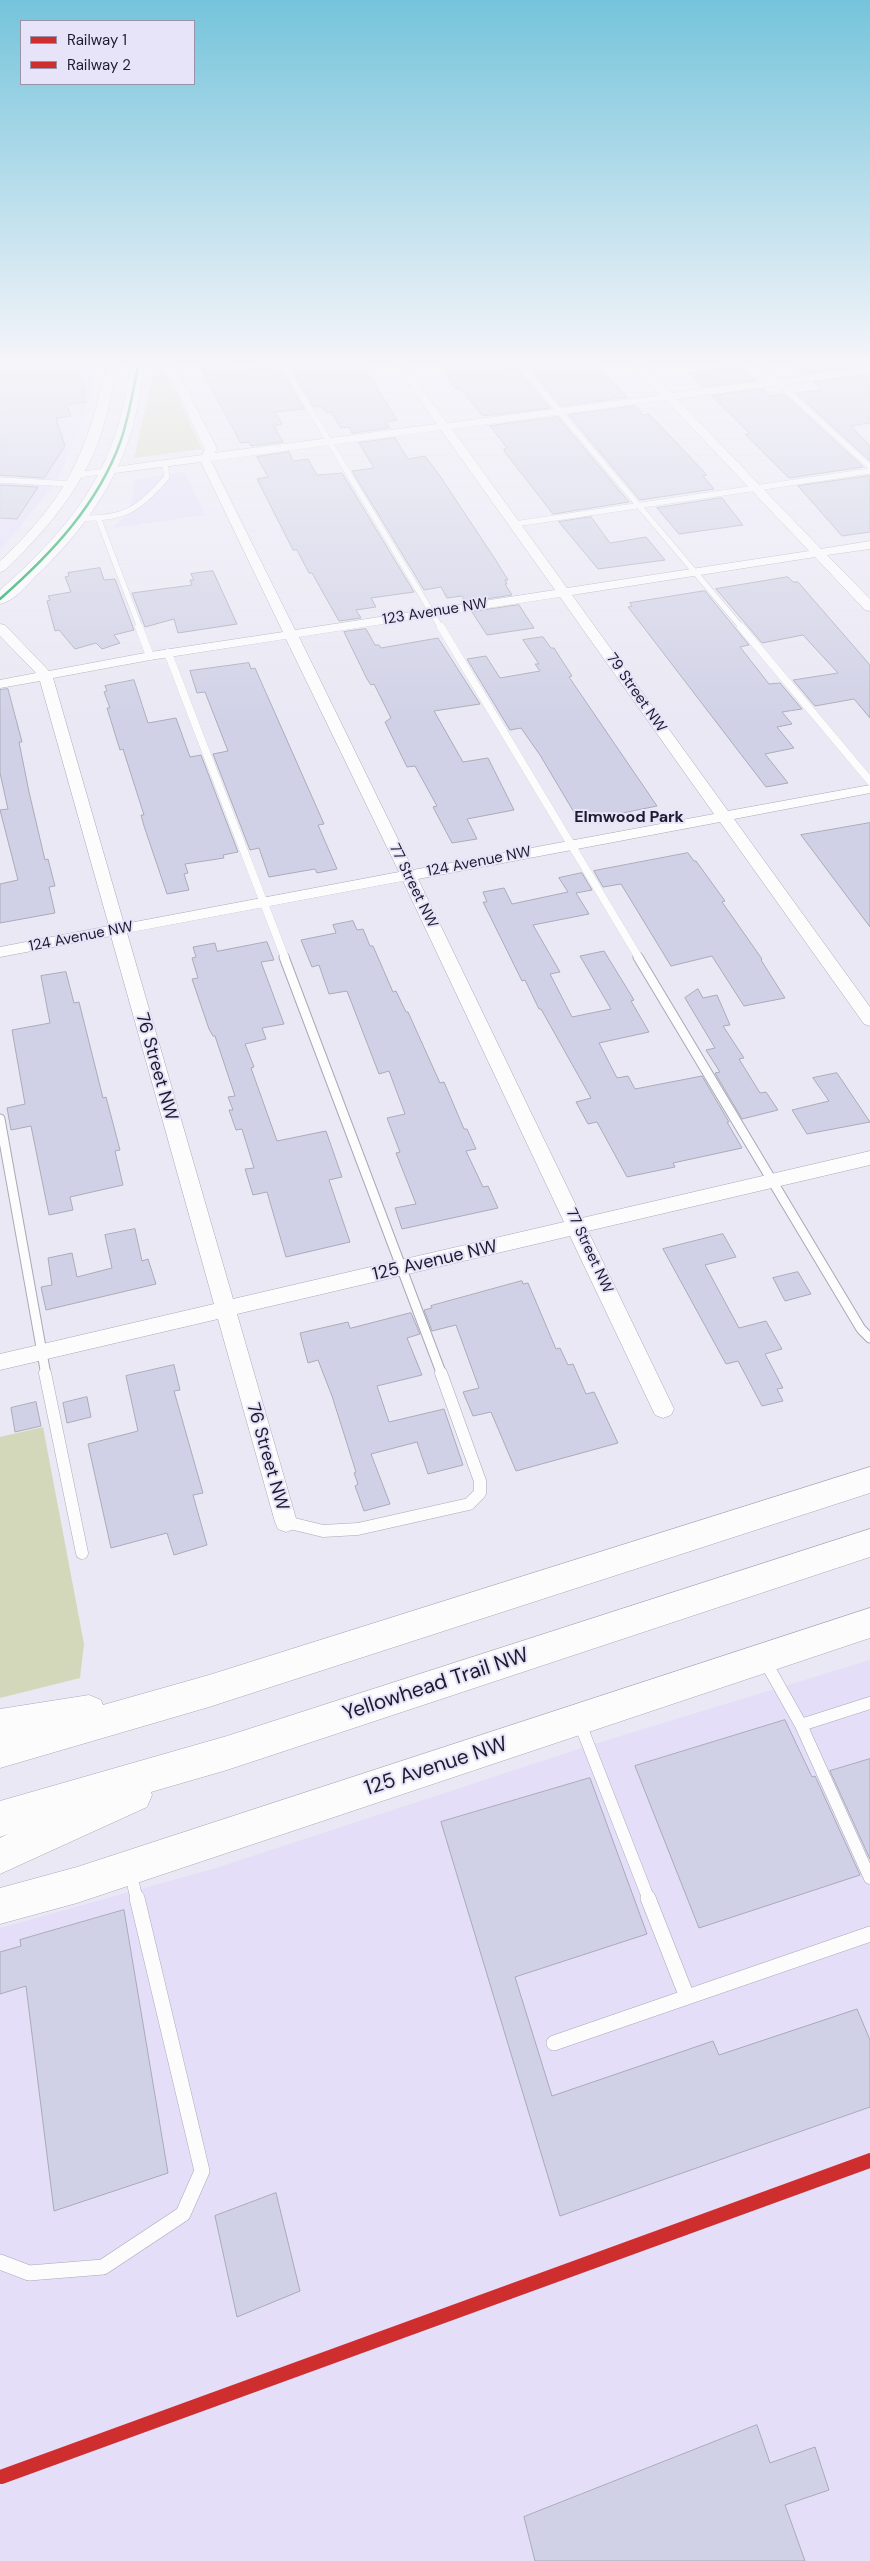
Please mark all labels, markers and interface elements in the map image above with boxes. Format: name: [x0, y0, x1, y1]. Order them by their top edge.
legend: [20, 20, 195, 85]
text: Railway 1: [67, 30, 127, 50]
text: Railway 2: [67, 55, 131, 75]
street label: 123 Avenue NW: [381, 595, 489, 629]
street label: 79 Street NW: [602, 650, 670, 736]
district label: Elmwood Park: [574, 808, 684, 828]
street label: 77 Street NW: [385, 841, 441, 931]
street label: 124 Avenue NW: [425, 843, 533, 881]
street label: 124 Avenue NW: [27, 918, 135, 956]
street label: 76 Street NW: [130, 1011, 182, 1123]
street label: 77 Street NW: [562, 1206, 616, 1296]
street label: 125 Avenue NW: [370, 1236, 500, 1286]
street label: 76 Street NW: [241, 1401, 293, 1513]
street label: Yellowhead Trail NW: [340, 1643, 532, 1727]
street label: 125 Avenue NW: [361, 1732, 511, 1802]

